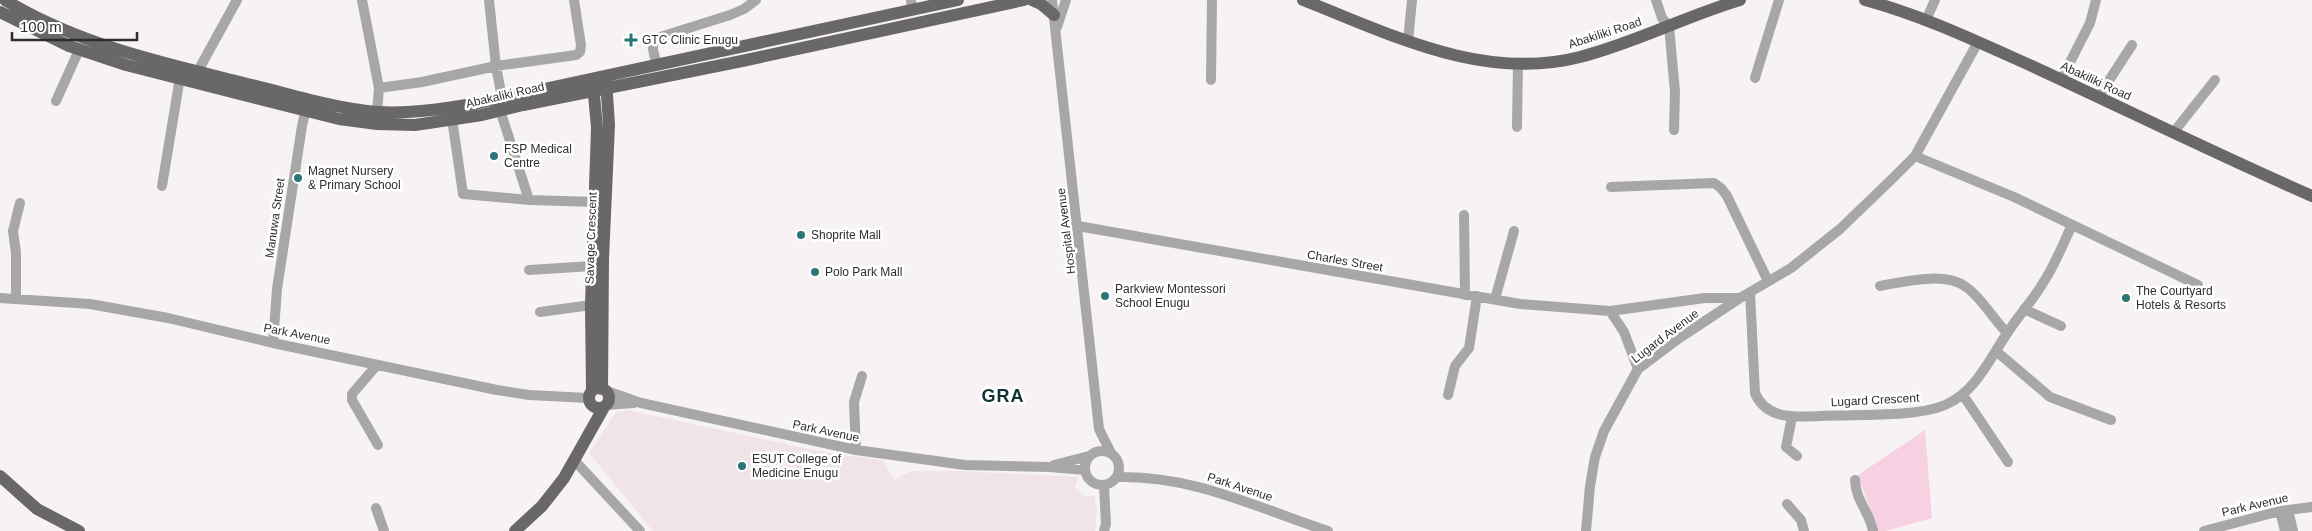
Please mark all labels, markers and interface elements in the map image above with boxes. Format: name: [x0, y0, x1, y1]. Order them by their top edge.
scale bar: [12, 10, 138, 42]
street label: Abakiliki Road: [1567, 15, 1643, 51]
text: 100 m: [20, 18, 62, 35]
marker: GTC Clinic Enugu: [624, 33, 638, 47]
place label: GTC Clinic Enugu: [642, 33, 738, 47]
street label: Abakiliki Road: [2059, 59, 2133, 103]
street label: Abakaliki Road: [464, 79, 546, 111]
place label: FSP Medical Centre: [504, 142, 572, 170]
marker: FSP Medical Centre: [488, 150, 500, 162]
place label: Magnet Nursery & Primary School: [308, 164, 401, 192]
marker: Magnet Nursery & Primary School: [292, 172, 304, 184]
street label: Manuwa Street: [262, 176, 288, 259]
street label: Hospital Avenue: [1054, 187, 1078, 275]
street label: Savage Crescent: [582, 191, 600, 284]
place label: Shoprite Mall: [811, 228, 881, 242]
marker: Shoprite Mall: [795, 229, 807, 241]
street label: Charles Street: [1306, 247, 1385, 275]
place label: Polo Park Mall: [825, 265, 902, 279]
marker: Polo Park Mall: [809, 266, 821, 278]
place label: Parkview Montessori School Enugu: [1115, 282, 1226, 310]
place label: The Courtyard Hotels & Resorts: [2136, 284, 2226, 312]
marker: Parkview Montessori School Enugu: [1099, 290, 1111, 302]
marker: The Courtyard Hotels & Resorts: [2120, 292, 2132, 304]
street label: Lugard Avenue: [1629, 306, 1702, 366]
street label: Park Avenue: [262, 321, 332, 347]
district label: GRA: [982, 386, 1025, 406]
street label: Lugard Crescent: [1830, 391, 1920, 409]
street label: Park Avenue: [791, 417, 861, 445]
place label: ESUT College of Medicine Enugu: [752, 452, 842, 480]
marker: ESUT College of Medicine Enugu: [736, 460, 748, 472]
street label: Park Avenue: [1206, 470, 1275, 504]
street label: Park Avenue: [2220, 490, 2290, 519]

